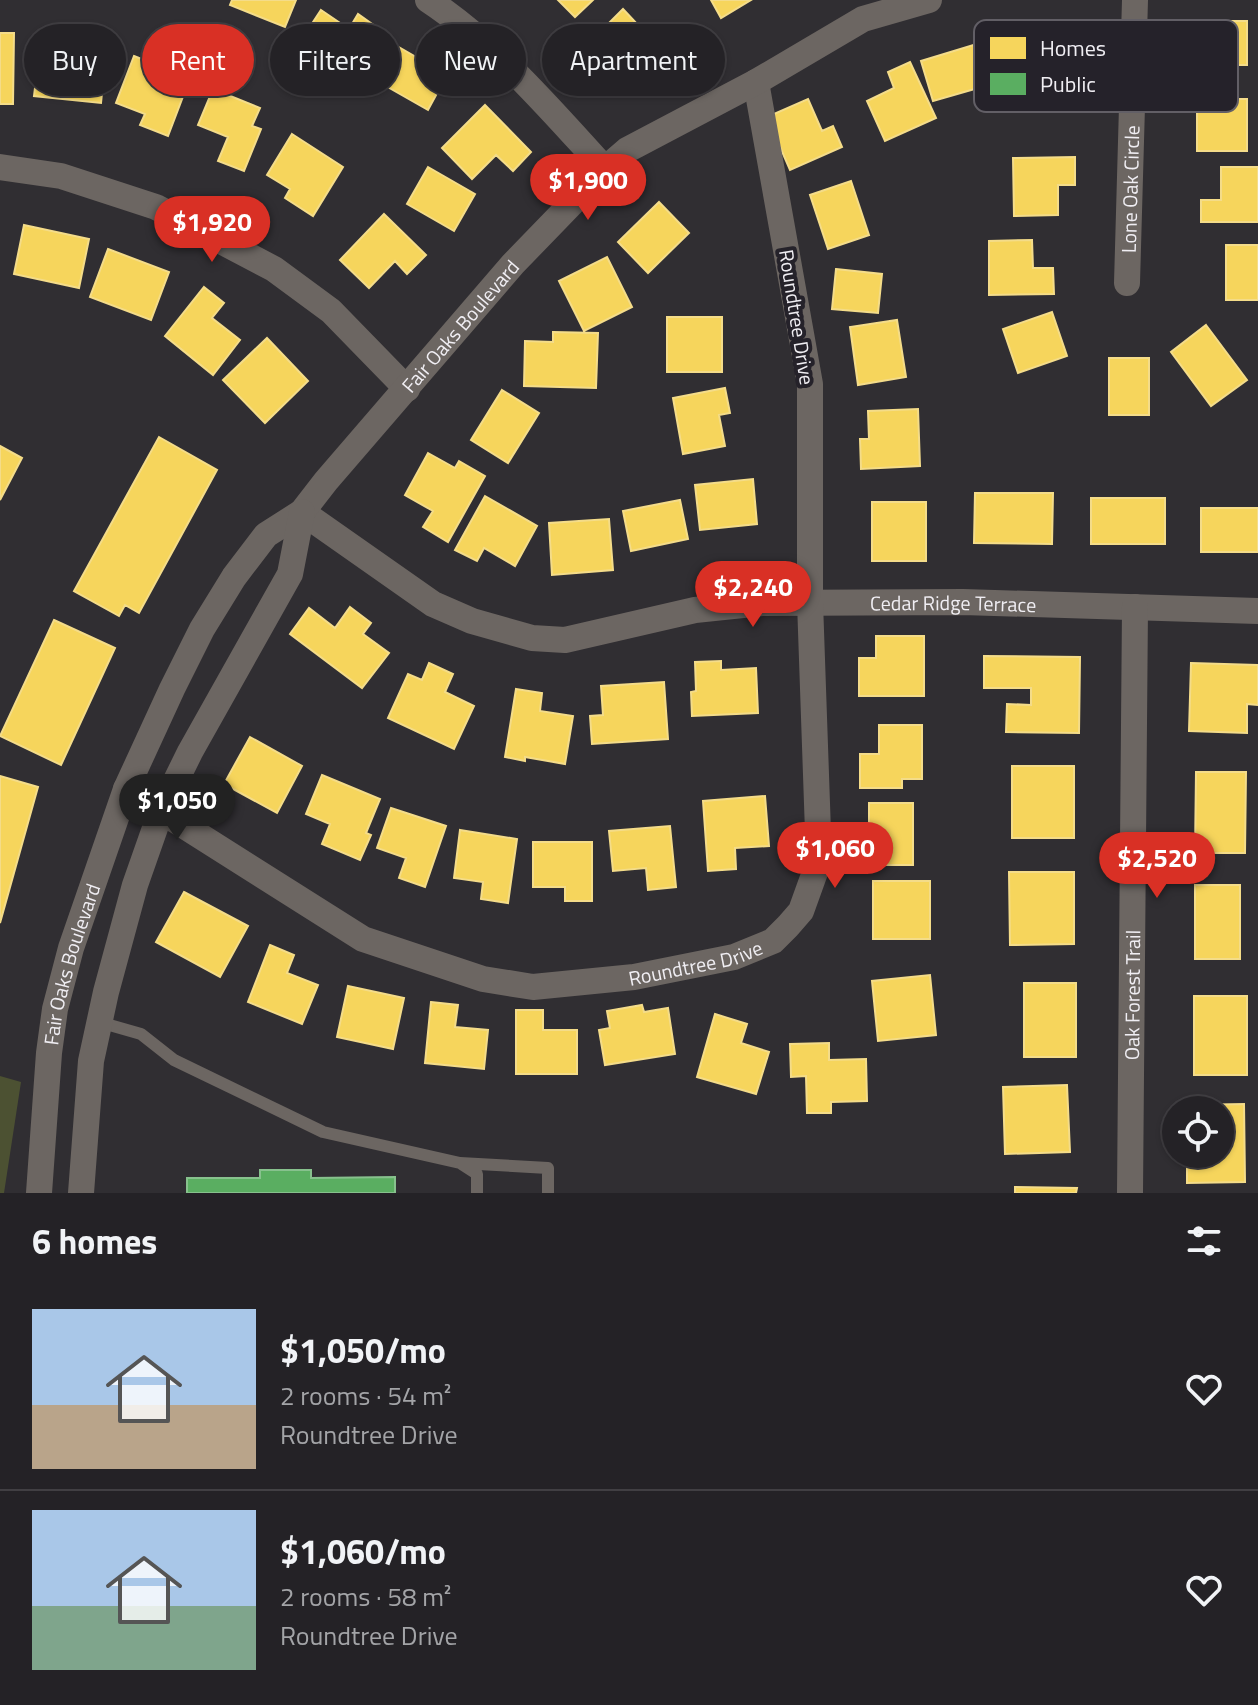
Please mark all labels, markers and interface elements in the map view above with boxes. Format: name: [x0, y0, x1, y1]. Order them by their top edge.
legend: [974, 20, 1238, 112]
chip: Buy: [24, 24, 126, 96]
chip: Rent: [142, 24, 254, 96]
chip: Filters: [270, 24, 400, 96]
chip: New: [416, 24, 526, 96]
chip: Apartment: [542, 24, 725, 96]
text: Homes: [1040, 31, 1106, 65]
text: Public: [1040, 67, 1096, 101]
street label: Lone Oak Circle: [1112, 125, 1147, 253]
pin: $1,900: [523, 154, 653, 222]
text: $1,900: [548, 160, 628, 199]
pin: $1,920: [147, 196, 277, 264]
text: $1,920: [172, 202, 252, 241]
street label: Roundtree Drive: [771, 247, 823, 387]
street label: Fair Oaks Boulevard: [394, 252, 526, 399]
pin: $2,240: [688, 561, 818, 629]
text: $2,240: [713, 567, 793, 606]
street label: Cedar Ridge Terrace: [870, 586, 1037, 620]
pin: $1,050: [112, 774, 242, 842]
text: $1,050: [137, 780, 217, 819]
pin: $1,060: [770, 822, 900, 890]
text: $1,060: [795, 828, 875, 867]
pin: $2,520: [1092, 832, 1222, 900]
text: $2,520: [1117, 838, 1197, 877]
street label: Fair Oaks Boulevard: [35, 879, 108, 1047]
street label: Oak Forest Trail: [1116, 930, 1148, 1060]
street label: Roundtree Drive: [626, 932, 767, 993]
map controls: [1162, 1096, 1234, 1168]
button: locate: [1162, 1096, 1234, 1168]
text: 6 homes: [32, 1215, 157, 1267]
icon: filters: [1182, 1219, 1226, 1263]
text: $1,050/mo: [280, 1324, 446, 1376]
icon: home: [96, 1341, 192, 1437]
icon: heart: [1182, 1367, 1226, 1411]
text: 2 rooms · 54 m²: [280, 1376, 451, 1415]
text: Roundtree Drive: [280, 1415, 458, 1454]
text: $1,060/mo: [280, 1525, 446, 1577]
icon: home: [96, 1542, 192, 1638]
icon: heart: [1182, 1568, 1226, 1612]
text: 2 rooms · 58 m²: [280, 1577, 451, 1616]
text: Roundtree Drive: [280, 1616, 458, 1655]

